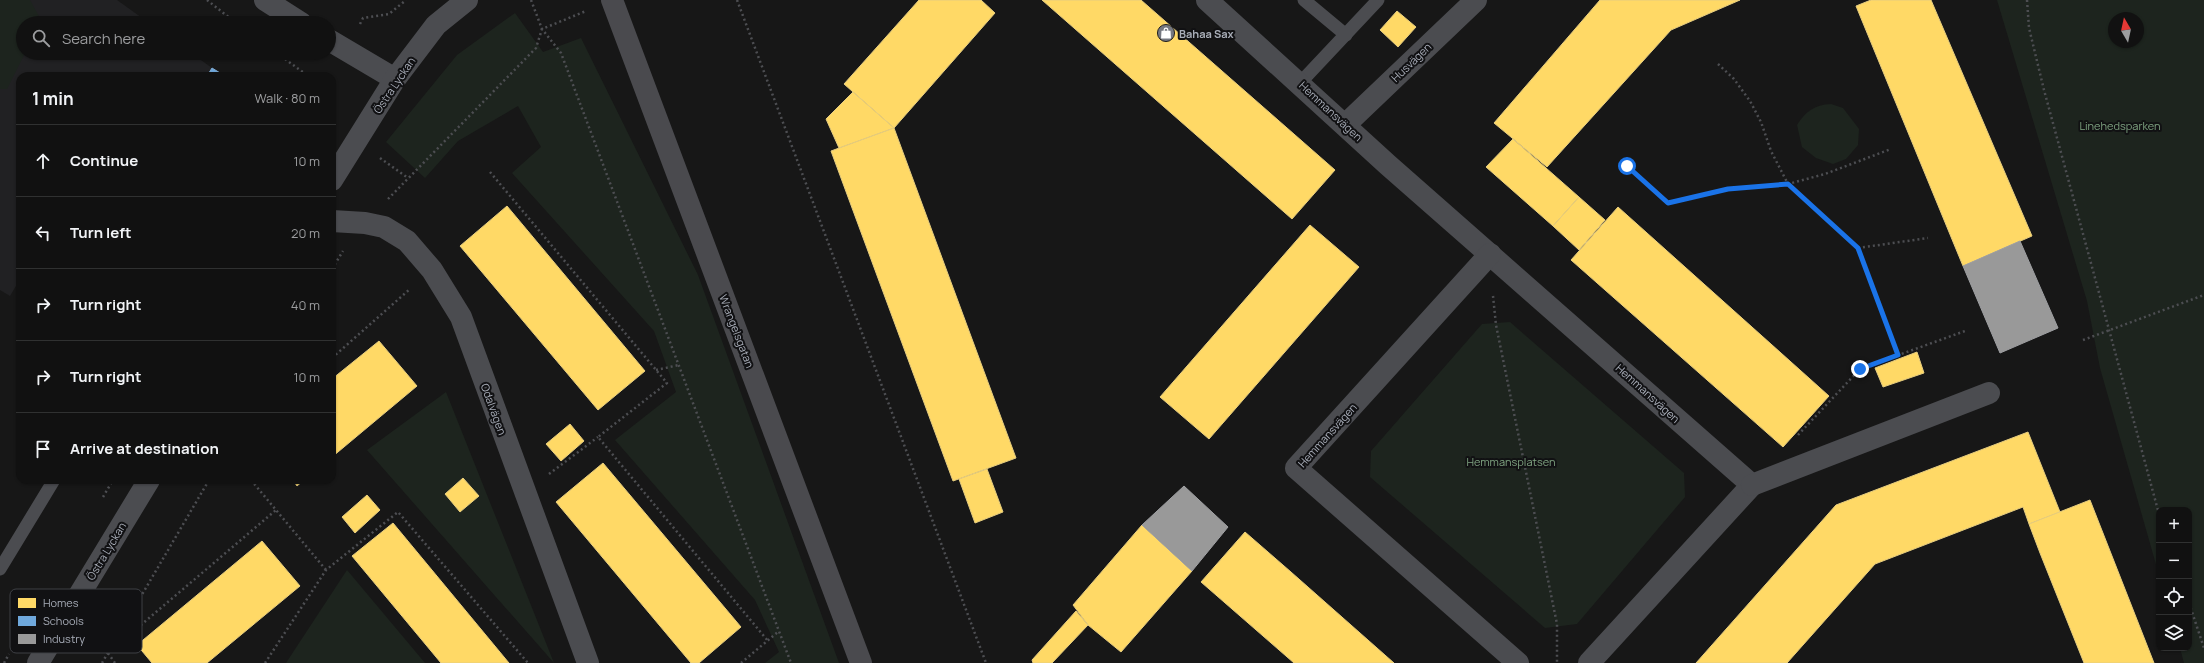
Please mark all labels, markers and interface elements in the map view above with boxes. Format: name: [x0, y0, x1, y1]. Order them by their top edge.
north arrow: [2108, 12, 2144, 48]
search box: [16, 16, 336, 60]
shop icon: Bahaa Sax: [1156, 23, 1176, 43]
place label: Bahaa Sax: [1179, 26, 1234, 41]
icon: search: [30, 27, 52, 49]
text: Search here: [62, 28, 145, 49]
street label: Husvägen: [1388, 39, 1434, 85]
street label: Östra Lyckan: [370, 54, 418, 116]
street label: Hemmansvägen: [1296, 78, 1366, 144]
text: 1 min: [32, 87, 74, 110]
text: Walk · 80 m: [254, 89, 320, 107]
park label: Linehedsparken: [2079, 118, 2161, 133]
icon: ahead: [32, 150, 54, 172]
text: Continue: [70, 150, 138, 171]
text: 10 m: [293, 152, 320, 170]
route start: [1618, 157, 1636, 175]
icon: left: [32, 222, 54, 244]
text: Turn left: [70, 222, 132, 243]
text: 20 m: [291, 224, 320, 242]
street label: Wrangelsgatan: [716, 292, 758, 370]
icon: right: [32, 294, 54, 316]
text: Turn right: [70, 294, 141, 315]
text: 40 m: [291, 296, 320, 314]
street label: Hemmansvägen: [1613, 360, 1683, 426]
route end: [1851, 360, 1869, 378]
icon: right: [32, 366, 54, 388]
text: Turn right: [70, 366, 141, 387]
text: 10 m: [293, 368, 320, 386]
street label: Odalvägen: [478, 381, 510, 437]
street label: Hemmansvägen: [1294, 400, 1360, 470]
icon: arrive: [32, 438, 54, 460]
text: Arrive at destination: [70, 438, 219, 459]
park label: Hemmansplatsen: [1466, 454, 1556, 469]
map controls: [2156, 507, 2192, 651]
button: +: [2156, 507, 2192, 543]
street label: Östra Lyckan: [83, 519, 129, 583]
button: −: [2156, 543, 2192, 579]
button: locate: [2156, 579, 2192, 615]
legend: [10, 589, 142, 653]
text: Homes: [43, 595, 79, 610]
text: Schools: [43, 613, 84, 628]
button: layers: [2156, 615, 2192, 651]
text: Industry: [43, 631, 85, 646]

